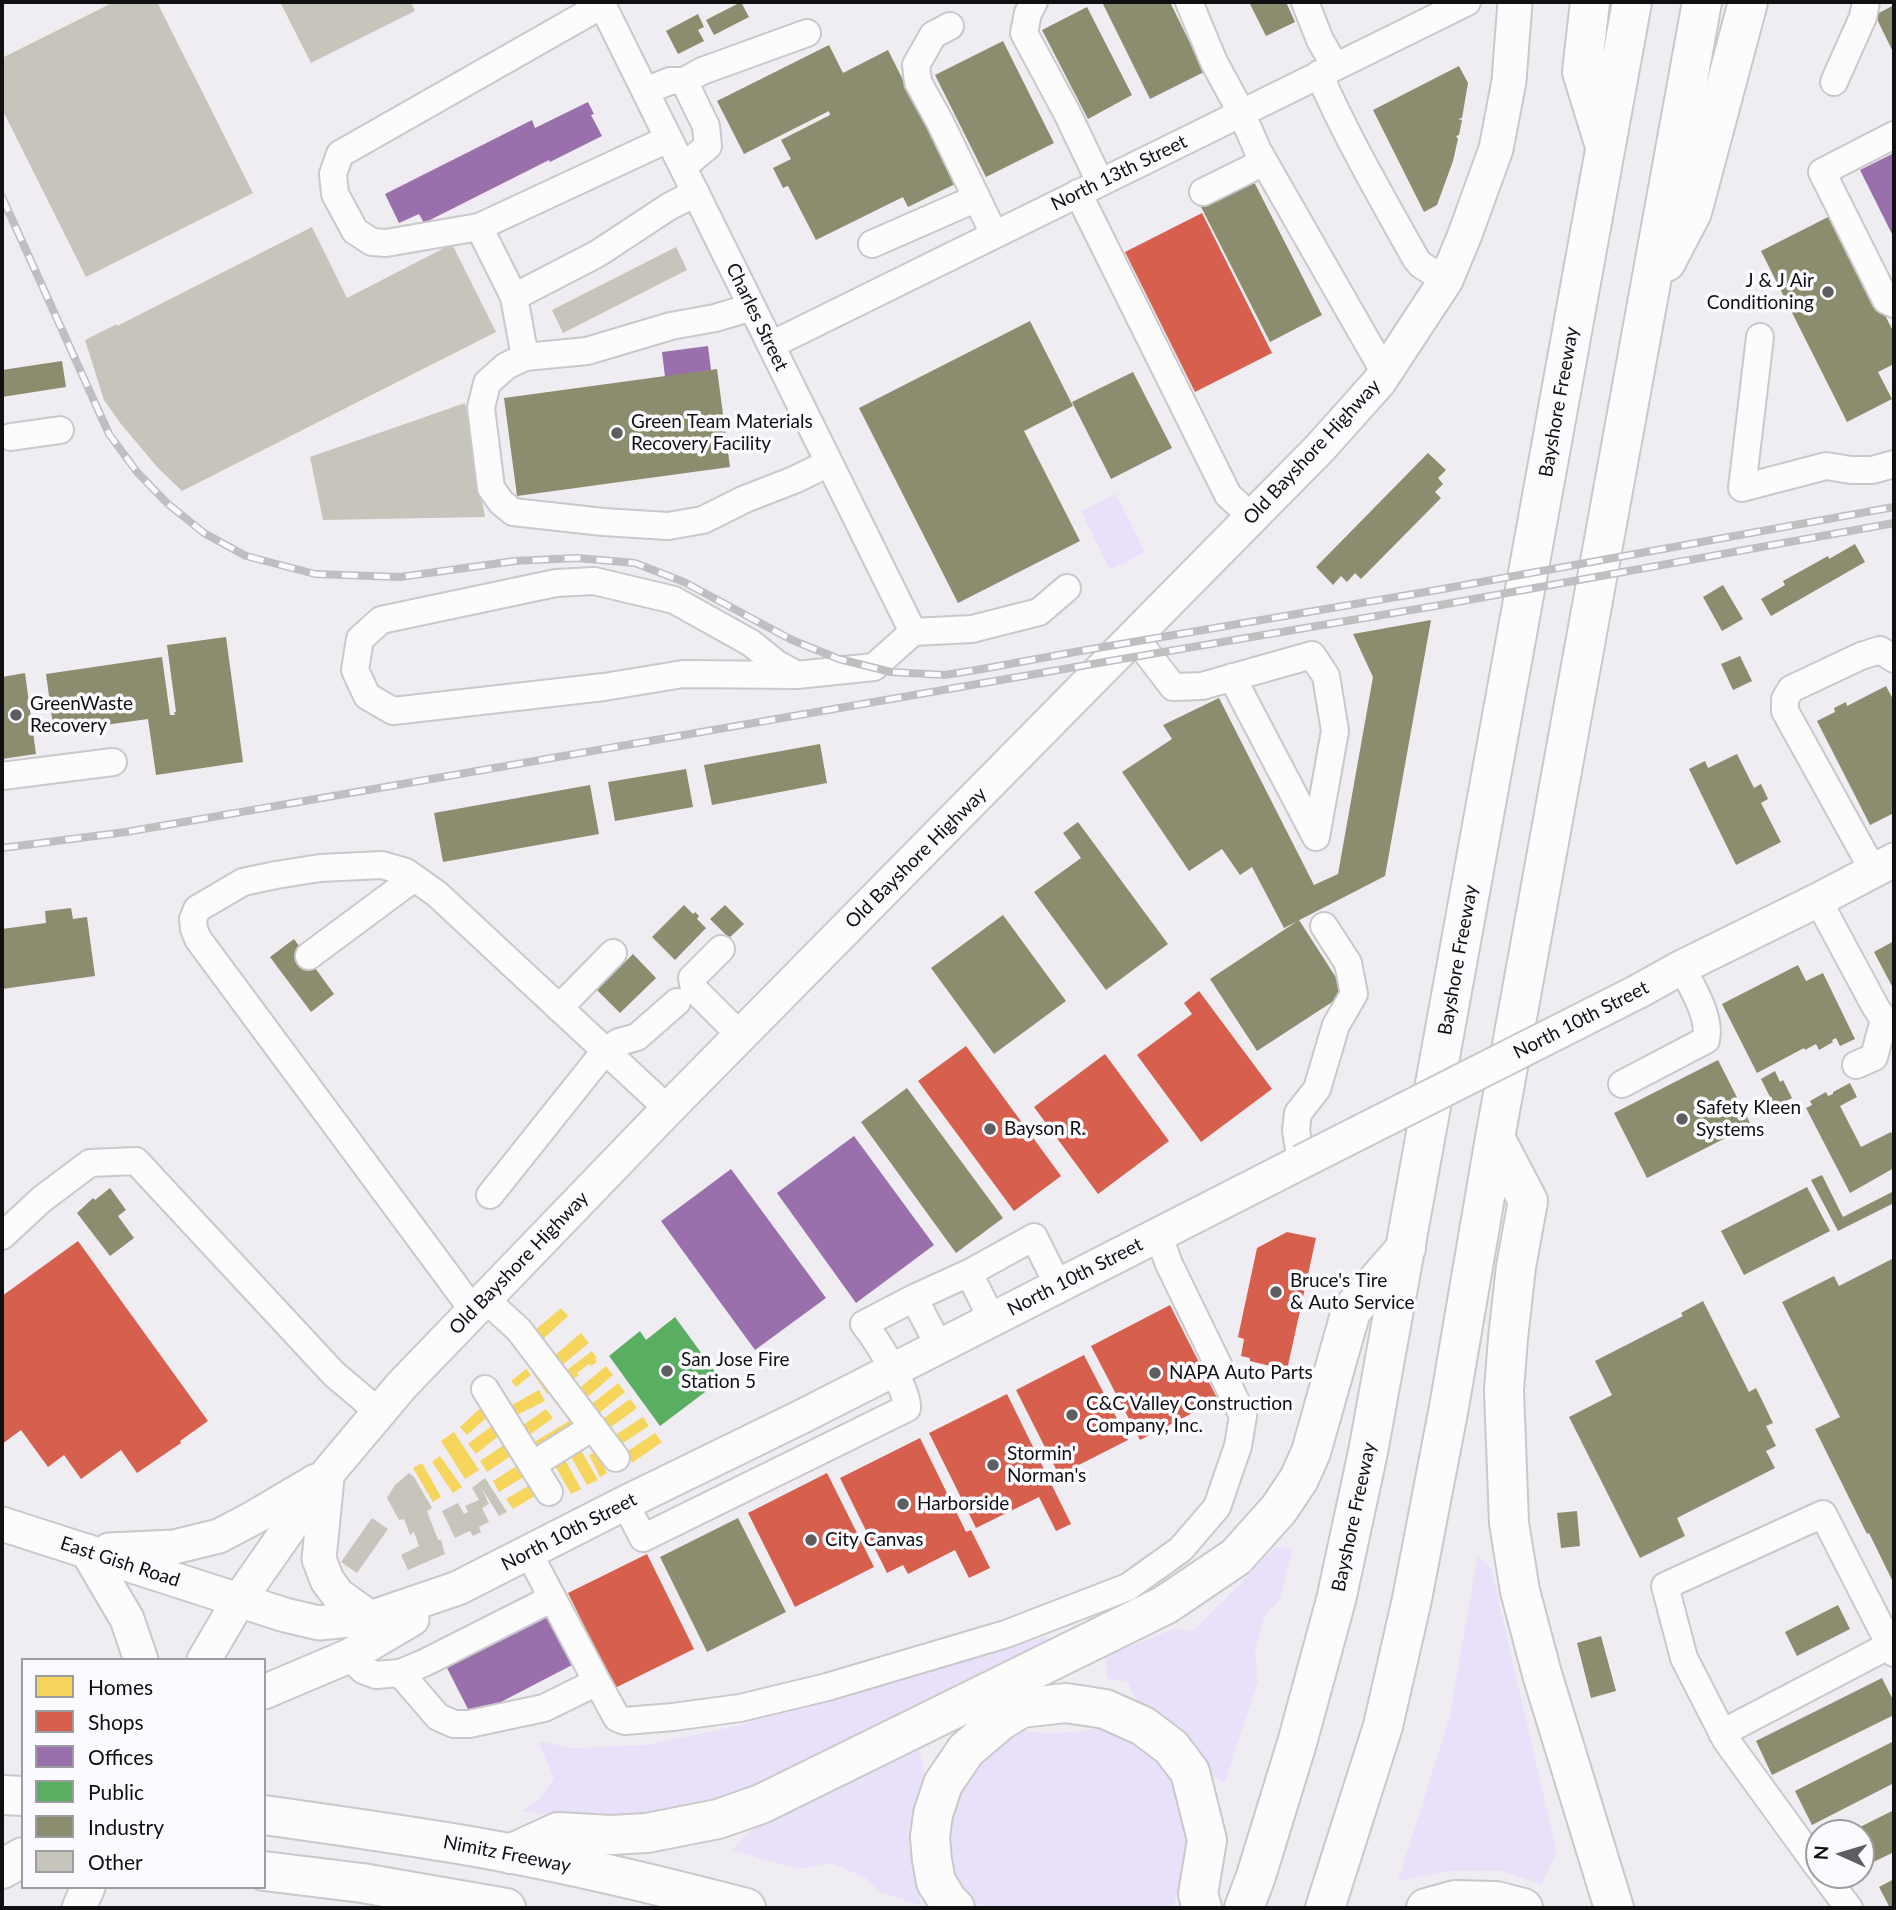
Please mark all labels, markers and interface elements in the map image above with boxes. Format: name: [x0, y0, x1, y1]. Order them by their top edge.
street label: North 13th Street: [1047, 130, 1191, 216]
street label: Charles Street: [721, 259, 793, 375]
place label: J & J Air Conditioning: [1707, 270, 1814, 314]
marker: J & J Air Conditioning: [1820, 284, 1836, 300]
street label: Bayshore Freeway: [1535, 325, 1583, 479]
street label: Old Bayshore Highway: [1239, 375, 1385, 529]
place label: Green Team Materials Recovery Facility: [631, 411, 813, 455]
marker: Green Team Materials Recovery Facility: [609, 425, 625, 441]
place label: GreenWaste Recovery: [30, 693, 133, 737]
marker: GreenWaste Recovery: [8, 707, 24, 723]
street label: Old Bayshore Highway: [841, 783, 991, 933]
street label: Bayshore Freeway: [1434, 883, 1482, 1037]
street label: North 10th Street: [1510, 976, 1652, 1064]
place label: Safety Kleen Systems: [1696, 1097, 1801, 1141]
marker: Safety Kleen Systems: [1674, 1111, 1690, 1127]
place label: Bayson R.: [1004, 1118, 1086, 1140]
marker: Bayson R.: [982, 1121, 998, 1137]
street label: Old Bayshore Highway: [445, 1187, 593, 1339]
street label: North 10th Street: [1004, 1233, 1146, 1321]
place label: Bruce's Tire & Auto Service: [1290, 1270, 1415, 1314]
marker: Bruce's Tire & Auto Service: [1268, 1284, 1284, 1300]
place label: San Jose Fire Station 5: [681, 1349, 789, 1393]
place label: NAPA Auto Parts: [1169, 1362, 1313, 1384]
marker: San Jose Fire Station 5: [659, 1363, 675, 1379]
marker: NAPA Auto Parts: [1147, 1365, 1163, 1381]
place label: C&C Valley Construction Company, Inc.: [1086, 1393, 1293, 1437]
marker: C&C Valley Construction Company, Inc.: [1064, 1407, 1080, 1423]
street label: Bayshore Freeway: [1327, 1440, 1381, 1594]
place label: Stormin' Norman's: [1007, 1443, 1086, 1487]
marker: Stormin' Norman's: [985, 1457, 1001, 1473]
street label: North 10th Street: [498, 1488, 640, 1576]
place label: Harborside: [917, 1493, 1009, 1515]
marker: Harborside: [895, 1496, 911, 1512]
place label: City Canvas: [825, 1529, 924, 1551]
street label: East Gish Road: [57, 1532, 183, 1592]
marker: City Canvas: [803, 1532, 819, 1548]
legend: [21, 1658, 266, 1889]
text: Homes: [88, 1674, 153, 1699]
text: Shops: [88, 1709, 144, 1734]
text: Offices: [88, 1744, 153, 1769]
text: Public: [88, 1779, 144, 1804]
text: Industry: [88, 1814, 164, 1839]
north arrow: [1805, 1819, 1875, 1889]
street label: Nimitz Freeway: [441, 1830, 573, 1878]
text: N: [1809, 1845, 1833, 1861]
text: Other: [88, 1849, 143, 1874]

